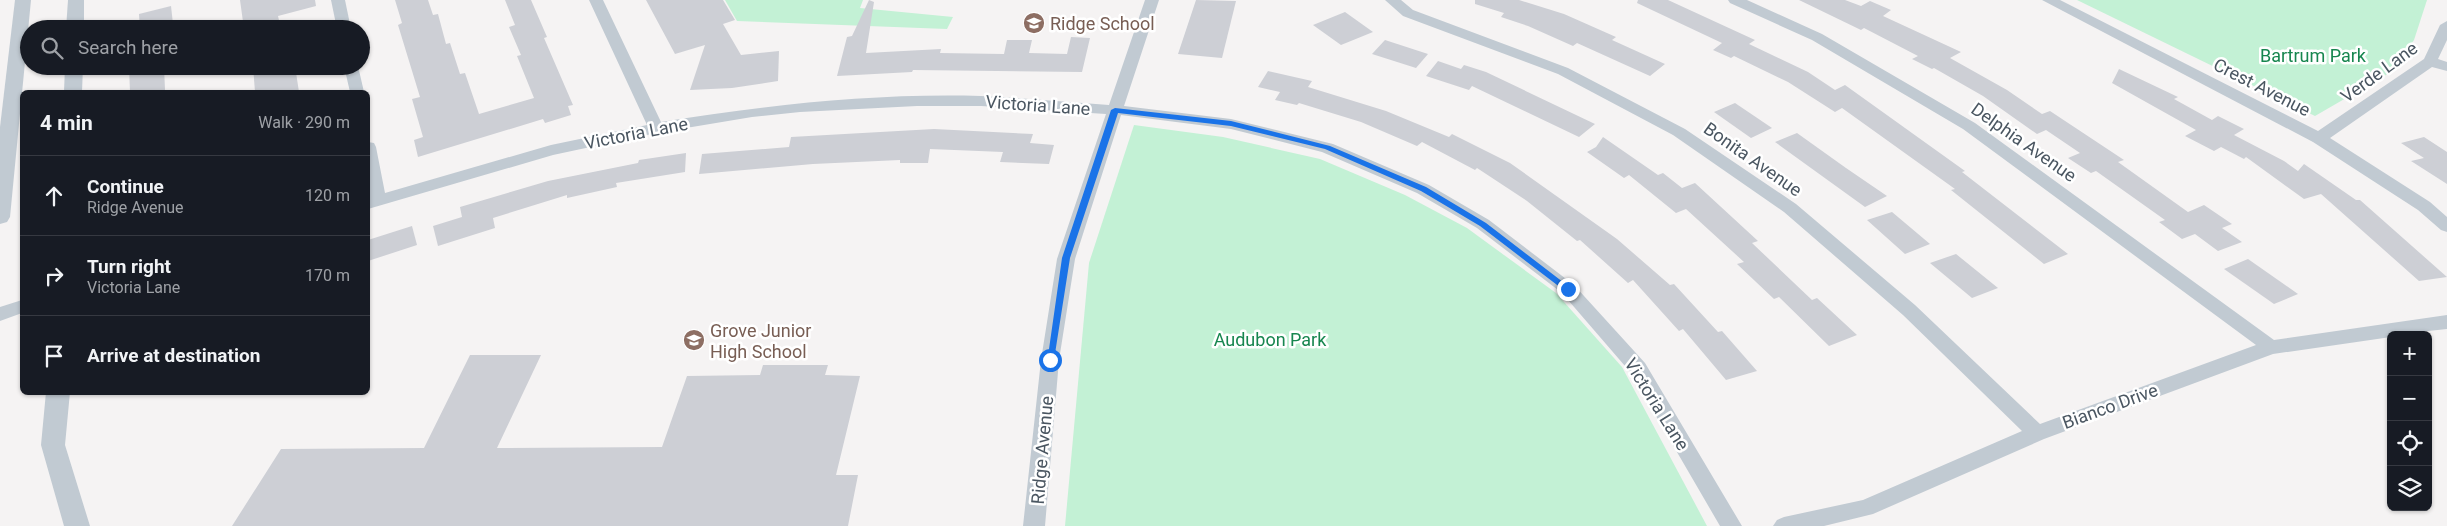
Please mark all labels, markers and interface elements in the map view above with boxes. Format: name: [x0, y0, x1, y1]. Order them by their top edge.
school or university icon: Ridge School: [1022, 11, 1046, 35]
place label: Ridge School: [1050, 13, 1155, 34]
search box: [20, 20, 370, 75]
icon: search: [38, 34, 66, 62]
text: Search here: [78, 36, 178, 59]
street label: Verde Lane: [2337, 37, 2421, 107]
park label: Bartrum Park: [2260, 45, 2367, 66]
street label: Crest Avenue: [2210, 54, 2314, 120]
street label: Victoria Lane: [985, 91, 1091, 119]
street label: Delphia Avenue: [1967, 98, 2081, 186]
text: 4 min: [40, 111, 93, 135]
text: Walk · 290 m: [258, 113, 350, 132]
street label: Victoria Lane: [582, 113, 690, 153]
street label: Bonita Avenue: [1700, 117, 1806, 201]
text: Continue: [87, 175, 164, 198]
icon: ahead: [40, 182, 68, 210]
text: 120 m: [305, 186, 350, 205]
text: Ridge Avenue: [87, 198, 184, 217]
text: Turn right: [87, 255, 171, 278]
icon: right: [40, 262, 68, 290]
text: 170 m: [305, 266, 350, 285]
text: Victoria Lane: [87, 278, 180, 297]
route end: [1557, 278, 1580, 301]
place label: Grove Junior High School: [710, 320, 811, 362]
school or university icon: Grove Junior High School: [682, 328, 706, 352]
park label: Audubon Park: [1214, 329, 1327, 350]
map controls: [2387, 331, 2432, 511]
button: +: [2387, 331, 2432, 376]
icon: arrive: [40, 342, 68, 370]
text: Arrive at destination: [87, 344, 260, 367]
route start: [1039, 349, 1062, 372]
street label: Victoria Lane: [1620, 354, 1694, 454]
button: −: [2387, 376, 2432, 421]
street label: Bianco Drive: [2059, 379, 2161, 433]
street label: Ridge Avenue: [1027, 395, 1057, 505]
button: locate: [2387, 421, 2432, 466]
button: layers: [2387, 466, 2432, 511]

